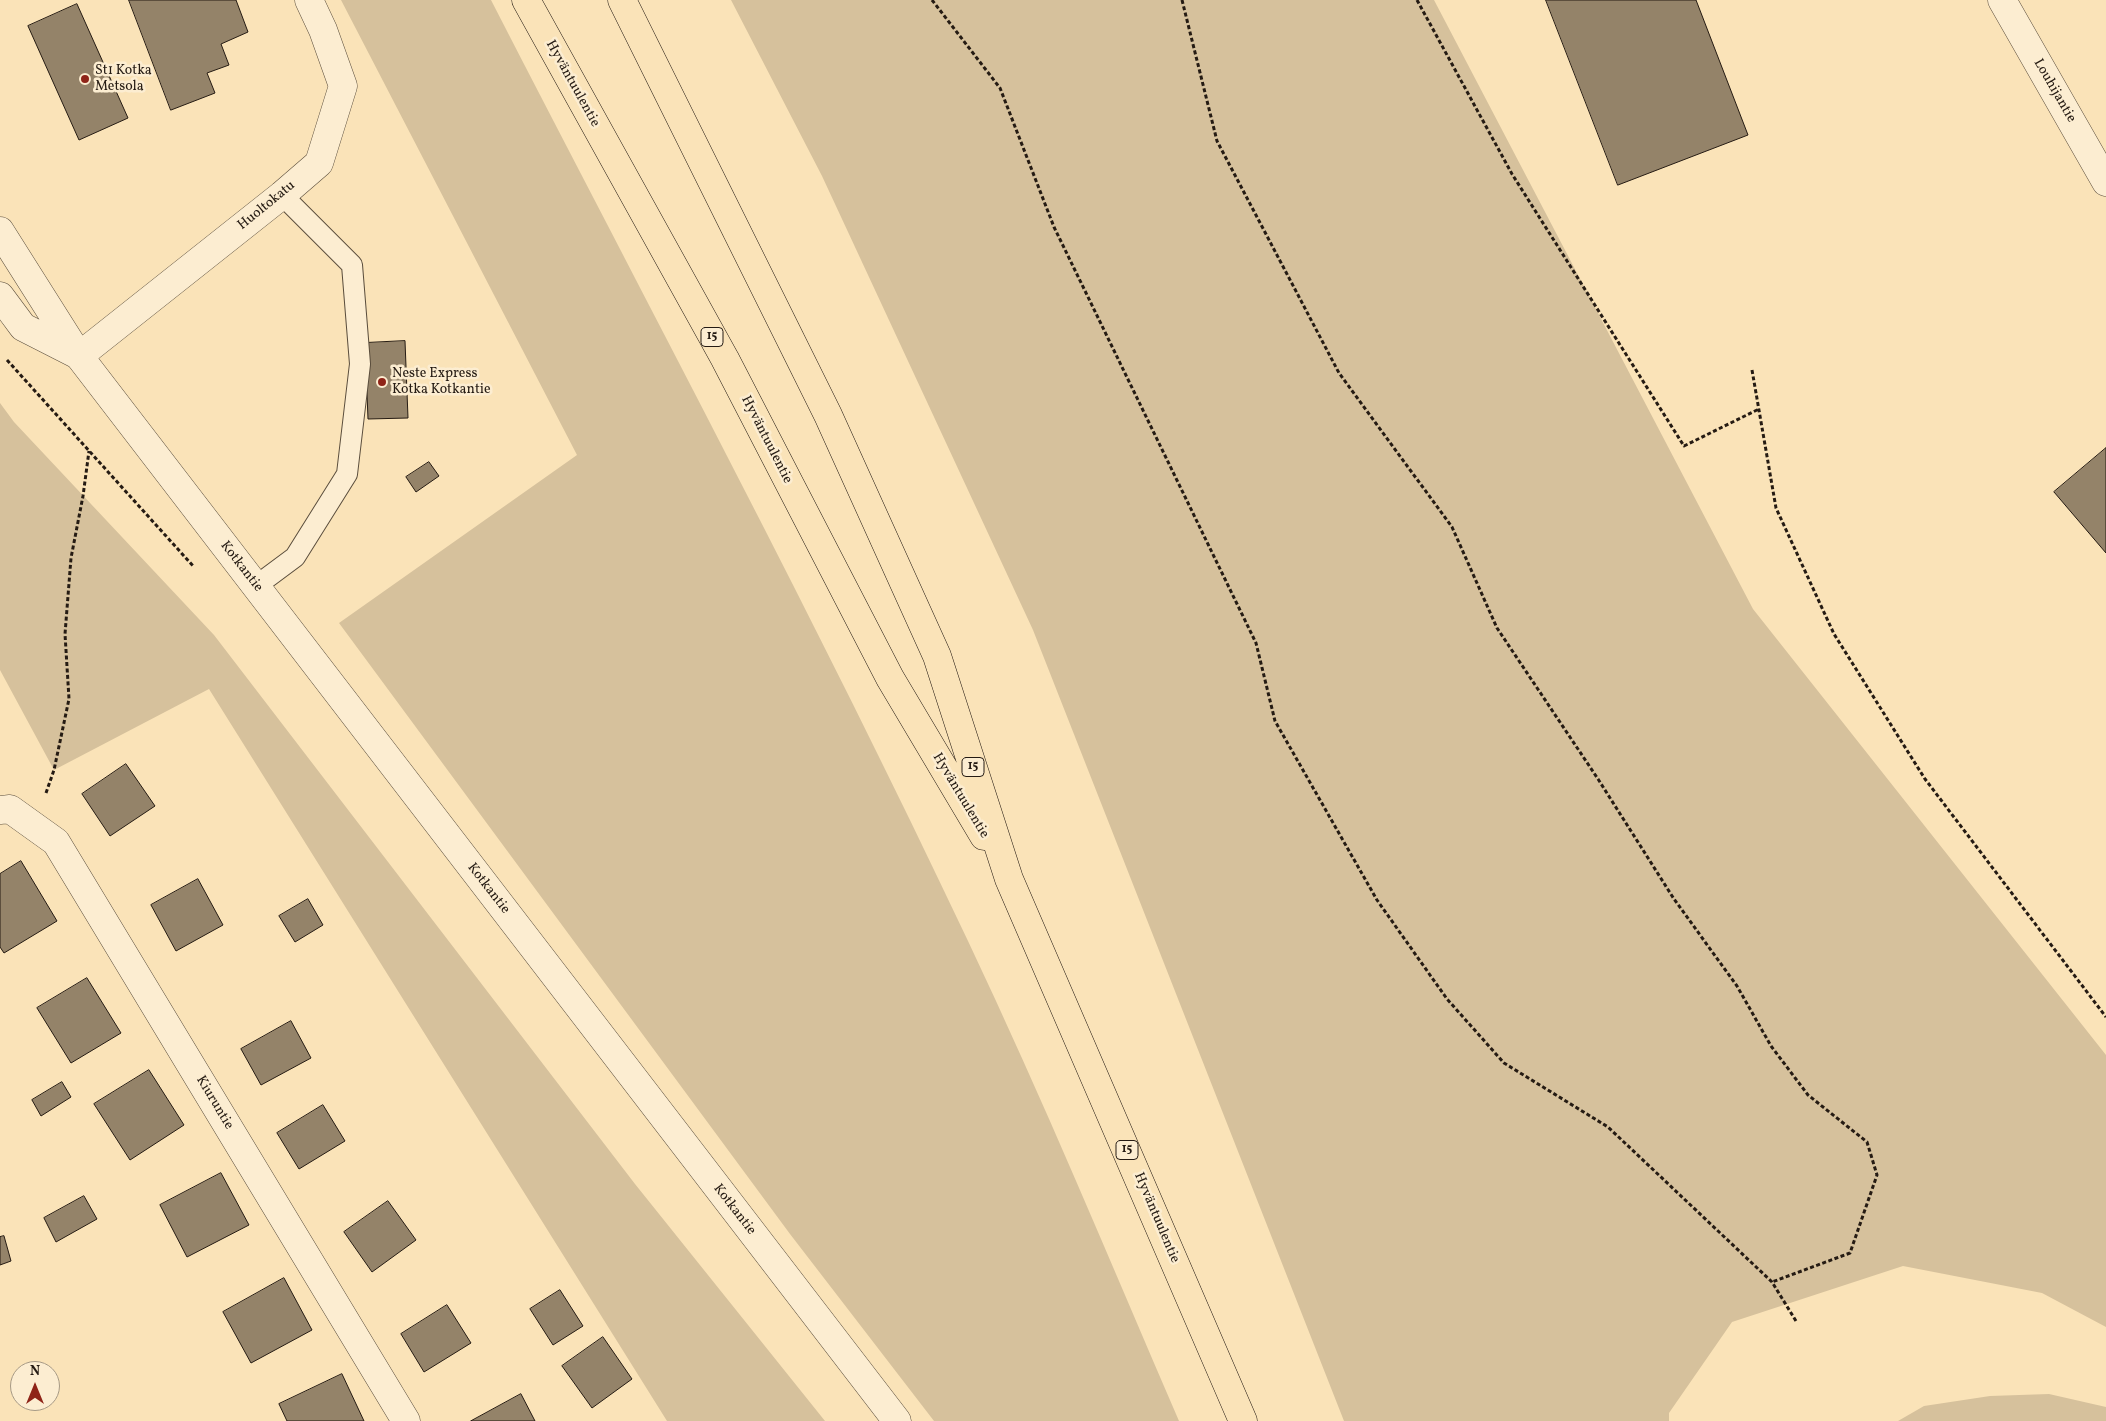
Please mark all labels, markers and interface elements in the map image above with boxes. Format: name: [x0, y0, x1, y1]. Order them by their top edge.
street label: Hyväntuulentie: [541, 38, 603, 130]
street label: Louhijantie: [2029, 56, 2079, 126]
place label: St1 Kotka Metsola: [95, 63, 152, 95]
marker: St1 Kotka Metsola: [79, 73, 91, 85]
street label: Huoltokatu: [235, 178, 299, 234]
road number: 15: [701, 328, 723, 347]
place label: Neste Express Kotka Kotkantie: [392, 366, 491, 398]
marker: Neste Express Kotka Kotkantie: [376, 376, 388, 388]
street label: Hyväntuulentie: [737, 393, 795, 487]
street label: Kotkantie: [216, 538, 266, 596]
street label: Hyväntuulentie: [928, 750, 992, 842]
road number: 15: [962, 758, 984, 776]
street label: Kotkantie: [463, 860, 513, 918]
street label: Kiuruntie: [191, 1073, 237, 1133]
road number: 15: [1116, 1140, 1138, 1160]
street label: Hyväntuulentie: [1129, 1170, 1183, 1266]
street label: Kotkantie: [709, 1181, 759, 1239]
north arrow: [10, 1361, 60, 1411]
text: N: [30, 1362, 40, 1381]

